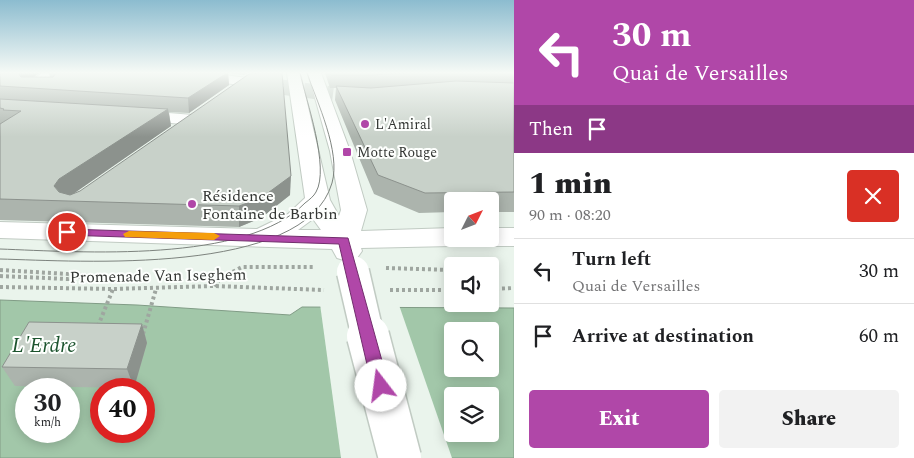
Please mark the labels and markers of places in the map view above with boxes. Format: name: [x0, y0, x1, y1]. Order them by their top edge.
place label: L'Amiral: [375, 114, 431, 135]
marker: L'Amiral: [359, 118, 371, 130]
place label: Motte Rouge: [357, 142, 437, 163]
marker: Motte Rouge: [341, 146, 353, 158]
place label: Résidence Fontaine de Barbin: [202, 184, 338, 226]
marker: Résidence Fontaine de Barbin: [186, 198, 198, 210]
pin: [46, 211, 88, 253]

